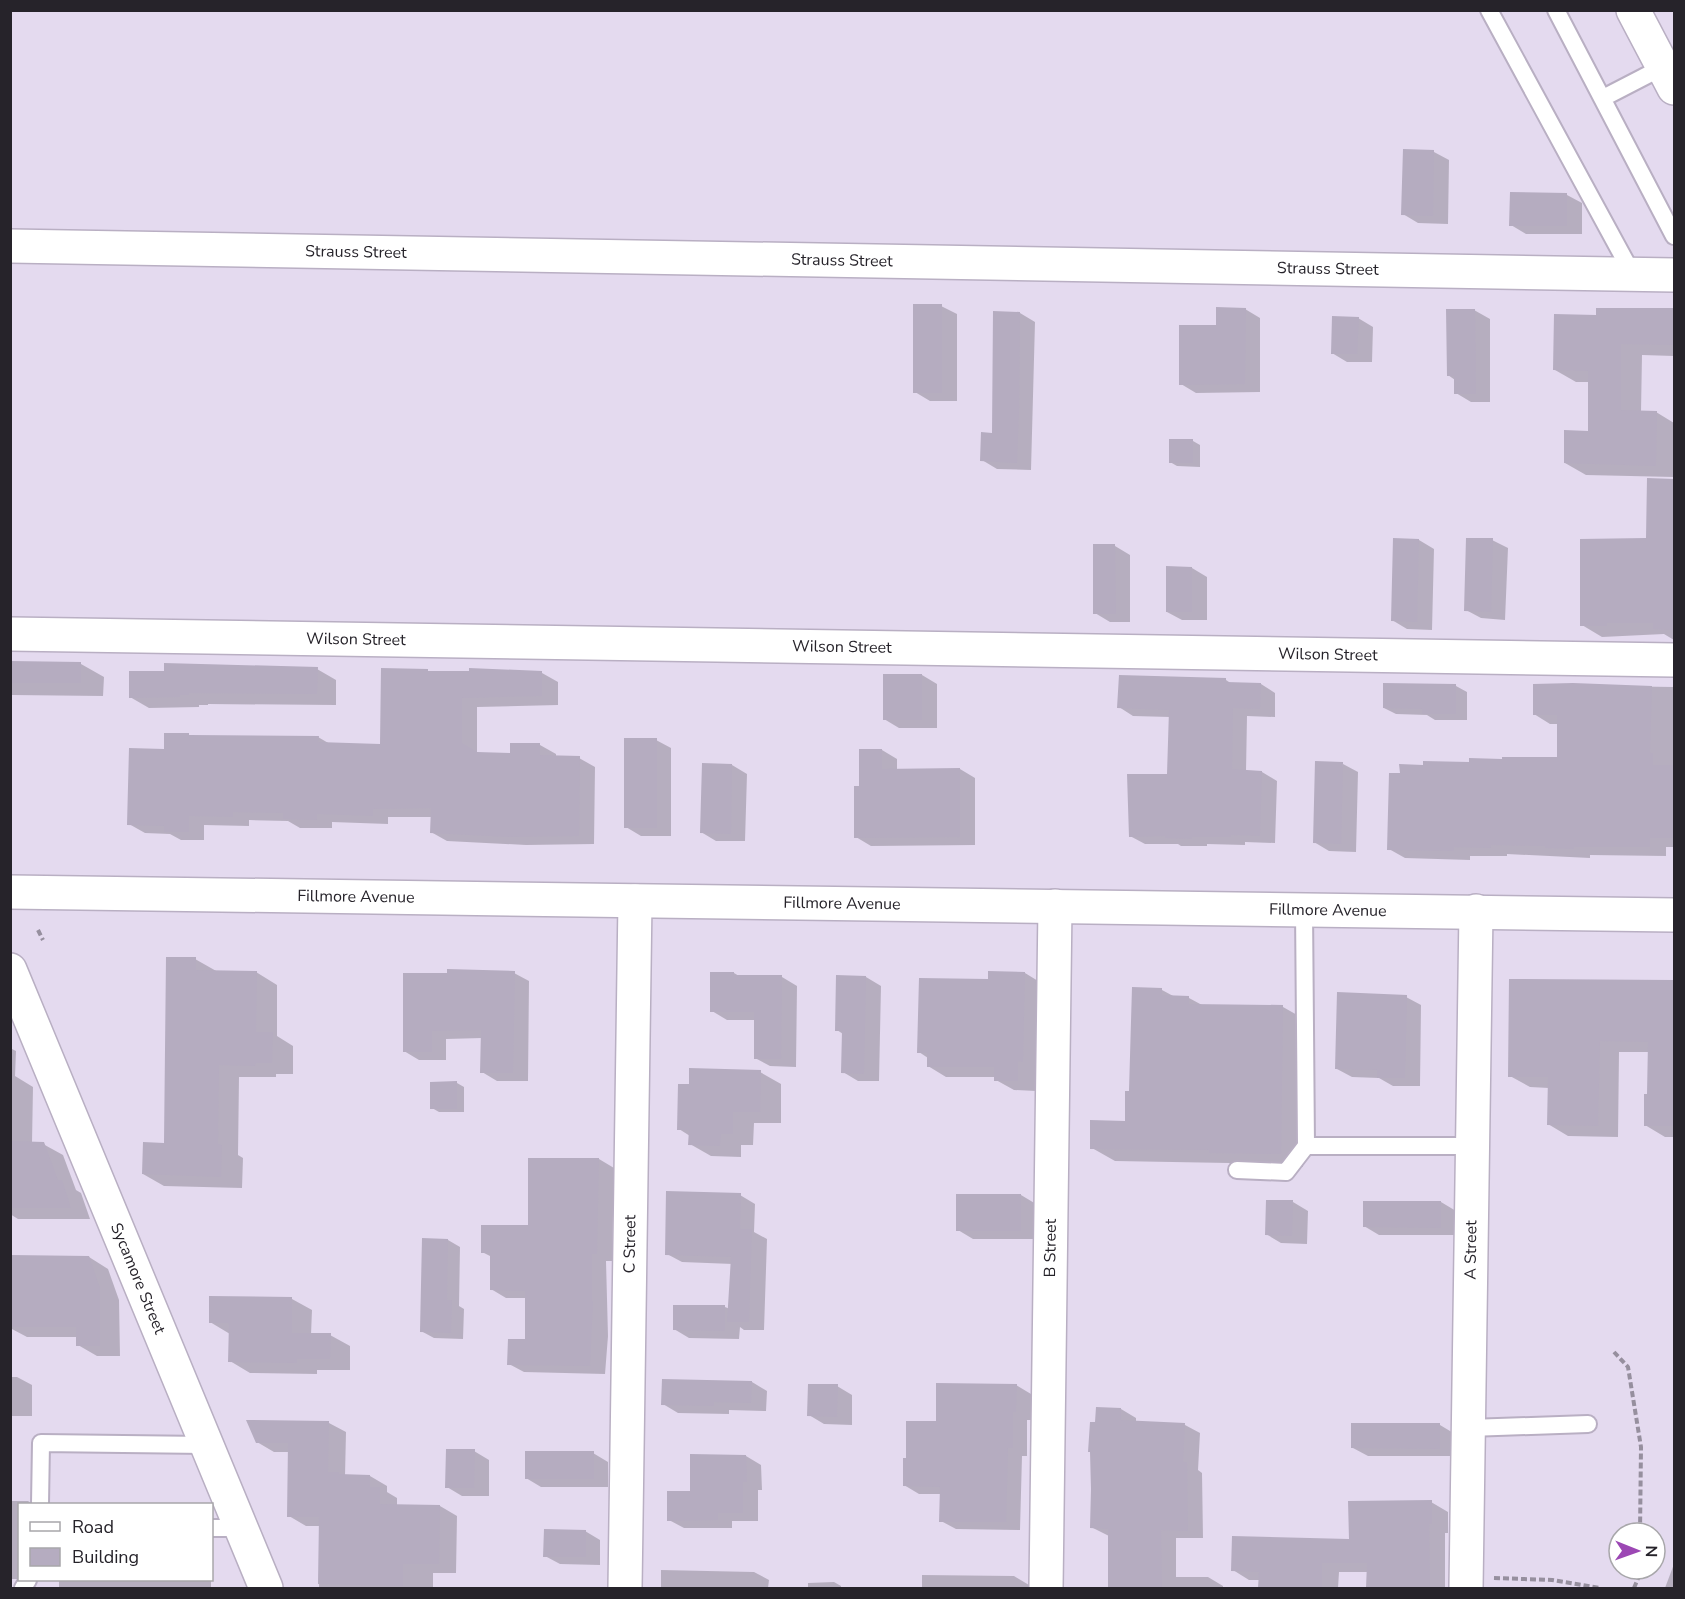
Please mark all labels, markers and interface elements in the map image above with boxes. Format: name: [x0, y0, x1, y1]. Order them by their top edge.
street label: Strauss Street: [305, 240, 407, 264]
street label: Strauss Street: [791, 249, 893, 272]
street label: Strauss Street: [1277, 257, 1379, 281]
street label: Wilson Street: [306, 628, 406, 651]
street label: Wilson Street: [792, 635, 892, 659]
street label: Wilson Street: [1278, 643, 1378, 666]
street label: Fillmore Avenue: [297, 885, 415, 909]
street label: Fillmore Avenue: [783, 892, 901, 915]
street label: Fillmore Avenue: [1269, 898, 1387, 922]
street label: C Street: [619, 1214, 641, 1273]
street label: B Street: [1039, 1218, 1062, 1278]
street label: Sycamore Street: [105, 1220, 171, 1338]
street label: A Street: [1460, 1220, 1482, 1280]
legend: [18, 1503, 213, 1581]
text: Road: [72, 1515, 114, 1539]
north arrow: [1607, 1521, 1667, 1581]
text: Building: [72, 1545, 139, 1569]
text: N: [1640, 1545, 1662, 1557]

